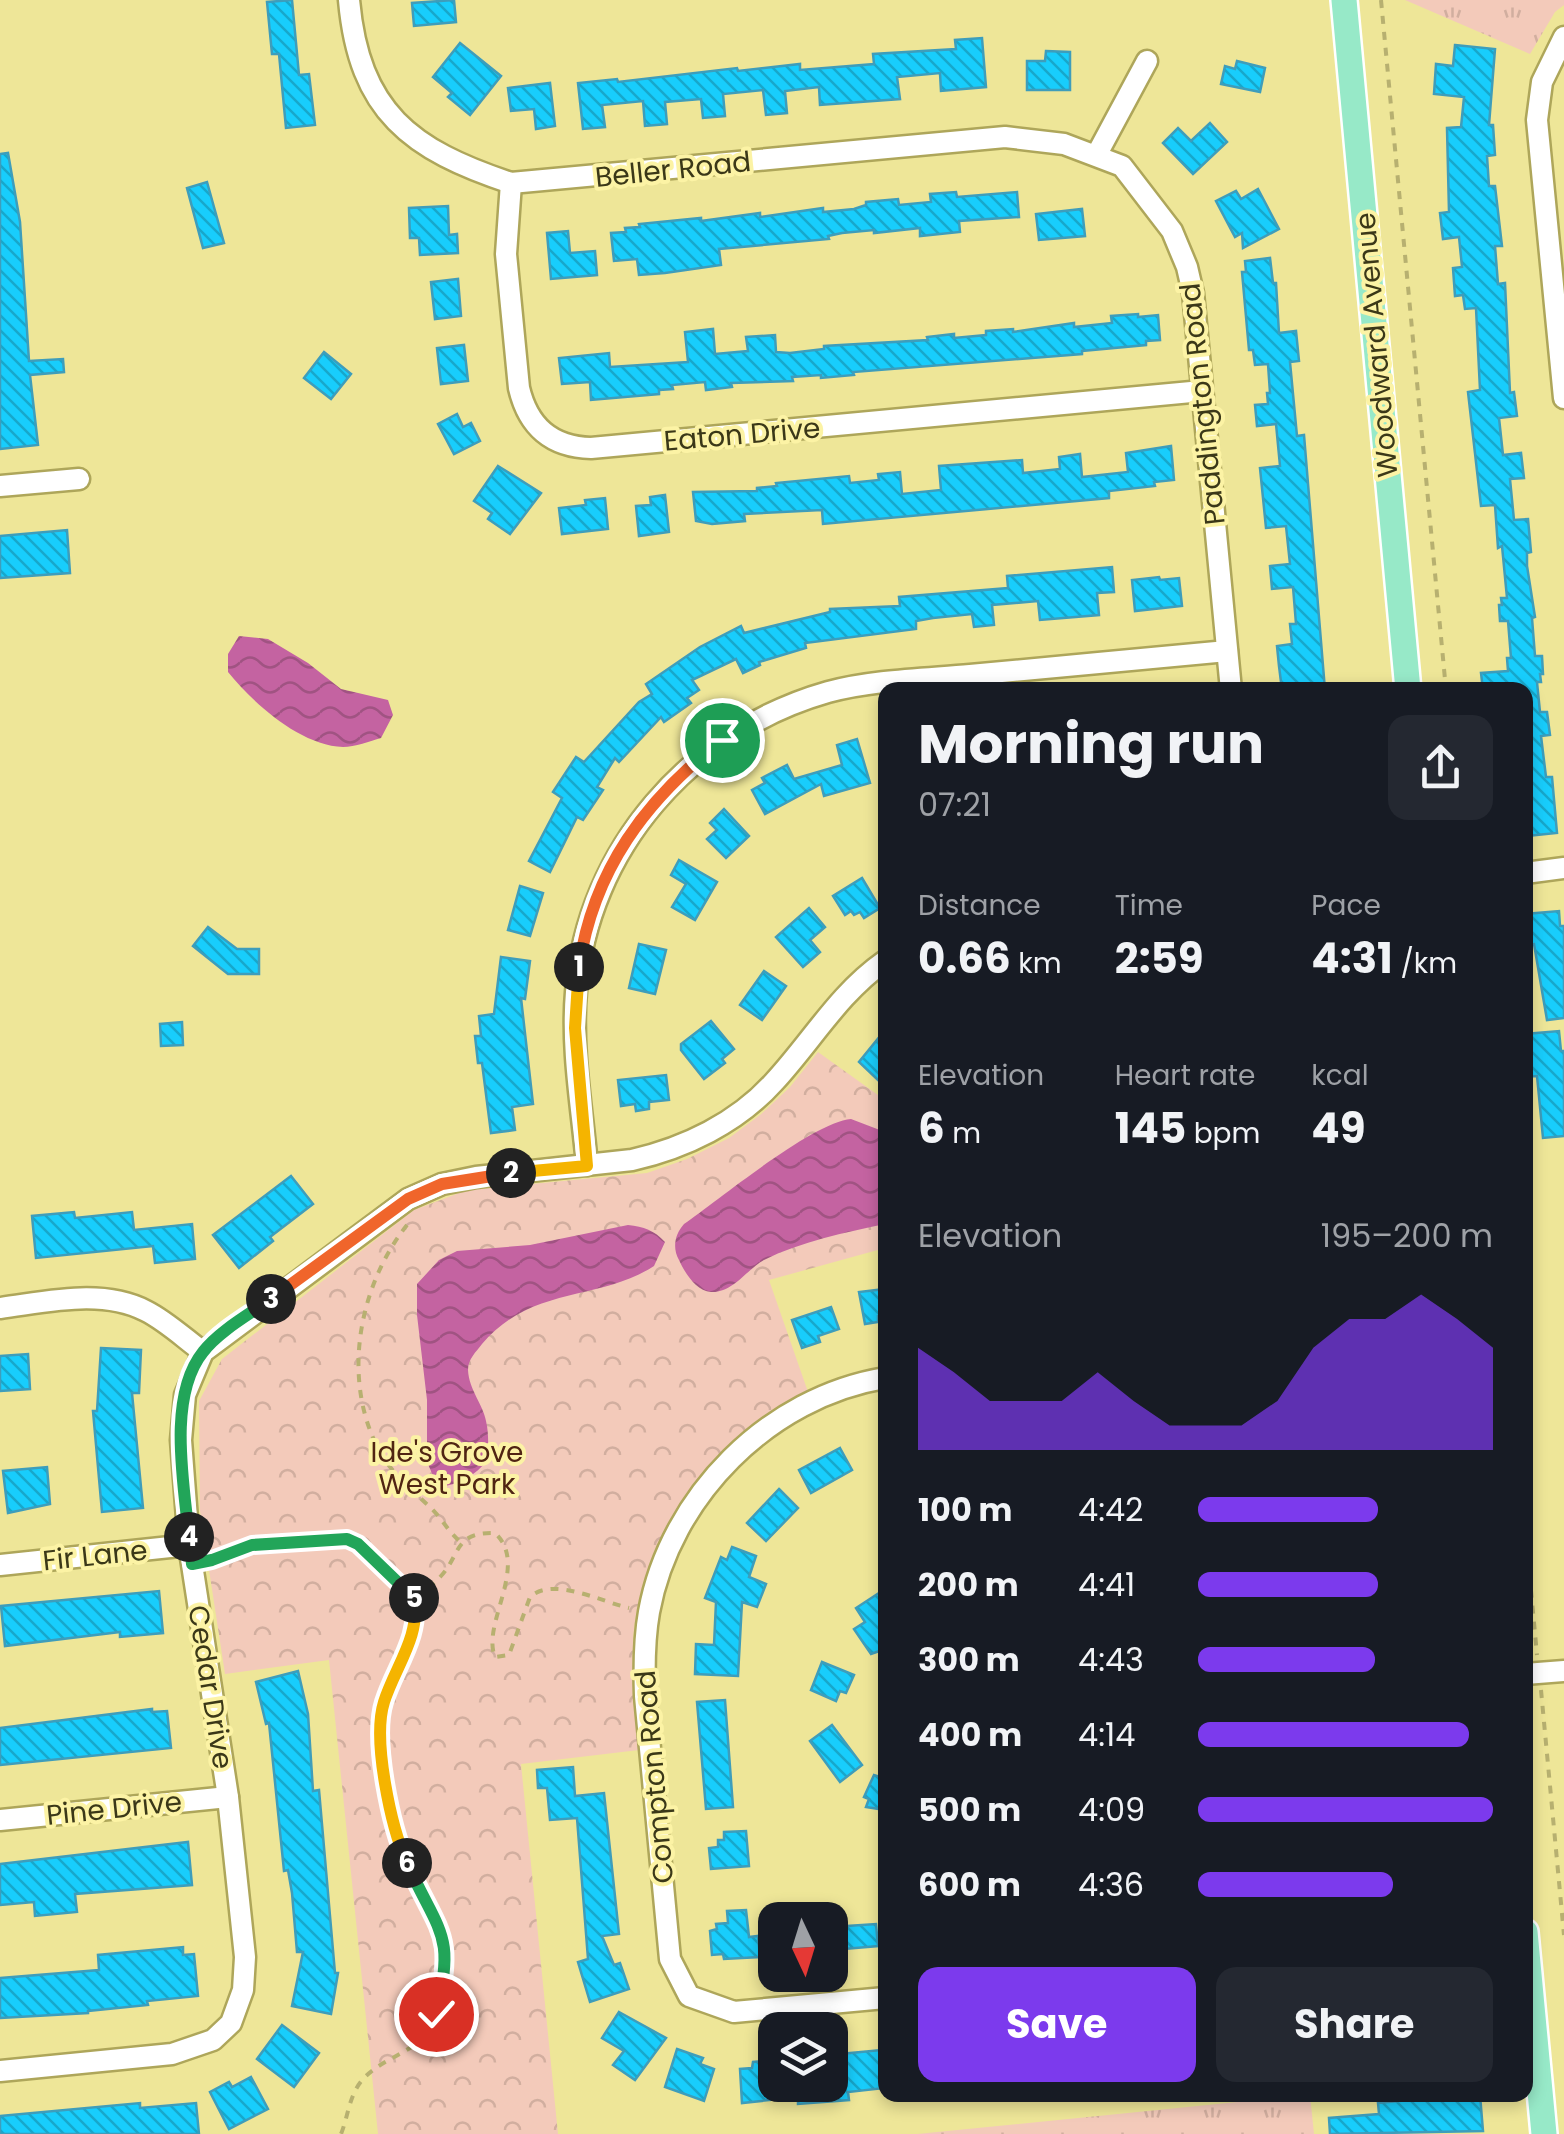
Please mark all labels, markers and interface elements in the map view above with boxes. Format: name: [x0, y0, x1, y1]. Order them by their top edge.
street label: Beller Road: [593, 142, 753, 197]
street label: Woodward Avenue: [1345, 211, 1408, 479]
street label: Paddington Road: [1170, 281, 1235, 527]
street label: Eaton Drive: [662, 408, 822, 461]
pin: [680, 698, 765, 783]
text: Morning run: [918, 705, 1264, 782]
icon: arrive: [695, 713, 750, 768]
button: share: [1388, 715, 1493, 820]
text: 07:21: [918, 782, 991, 827]
text: Distance: [918, 886, 1041, 925]
text: Time: [1115, 886, 1183, 925]
text: Pace: [1311, 886, 1381, 925]
text: 0.66: [918, 929, 1011, 988]
text: 2:59: [1115, 929, 1204, 988]
text: 4:31: [1311, 929, 1393, 988]
pin: 1: [554, 942, 604, 992]
text: km: [1011, 944, 1062, 983]
text: /km: [1393, 944, 1457, 983]
text: 1: [574, 947, 584, 986]
text: Elevation: [918, 1056, 1044, 1095]
text: Heart rate: [1115, 1056, 1255, 1095]
text: kcal: [1311, 1056, 1369, 1095]
text: 6: [918, 1099, 945, 1158]
text: 145: [1115, 1099, 1186, 1158]
text: 49: [1311, 1099, 1366, 1158]
text: m: [945, 1114, 981, 1153]
text: bpm: [1186, 1114, 1260, 1153]
pin: 2: [486, 1148, 536, 1198]
text: 2: [503, 1153, 519, 1192]
text: Elevation: [918, 1213, 1062, 1258]
text: 195–200 m: [1321, 1213, 1493, 1258]
pin: 3: [246, 1274, 296, 1324]
text: 3: [263, 1279, 279, 1318]
park label: Ide's Grove West Park: [371, 1433, 523, 1504]
text: 100 m: [918, 1487, 1012, 1532]
text: 4:42: [1078, 1487, 1143, 1532]
pin: 4: [164, 1512, 214, 1562]
text: 4: [180, 1517, 198, 1556]
street label: Fir Lane: [41, 1531, 149, 1580]
text: 200 m: [918, 1562, 1019, 1607]
text: 4:41: [1078, 1562, 1135, 1607]
pin: 5: [389, 1573, 439, 1623]
text: 5: [405, 1578, 423, 1617]
street label: Cedar Drive: [178, 1603, 243, 1772]
text: 300 m: [918, 1637, 1020, 1682]
text: 4:43: [1078, 1637, 1144, 1682]
street label: Compton Road: [626, 1669, 683, 1885]
text: 400 m: [918, 1712, 1022, 1757]
text: 4:14: [1078, 1712, 1135, 1757]
street label: Pine Drive: [44, 1782, 184, 1835]
text: 500 m: [918, 1787, 1021, 1832]
text: 4:09: [1078, 1787, 1145, 1832]
pin: 6: [382, 1838, 432, 1888]
text: 6: [398, 1843, 416, 1882]
text: 600 m: [918, 1862, 1021, 1907]
text: 4:36: [1078, 1862, 1144, 1907]
north arrow: [758, 1902, 848, 1992]
map controls: [758, 1902, 848, 2102]
button: Save: [918, 1967, 1196, 2082]
button: Share: [1216, 1967, 1493, 2082]
pin: [394, 1972, 479, 2057]
icon: check: [409, 1987, 464, 2042]
button: layers: [758, 2012, 848, 2102]

